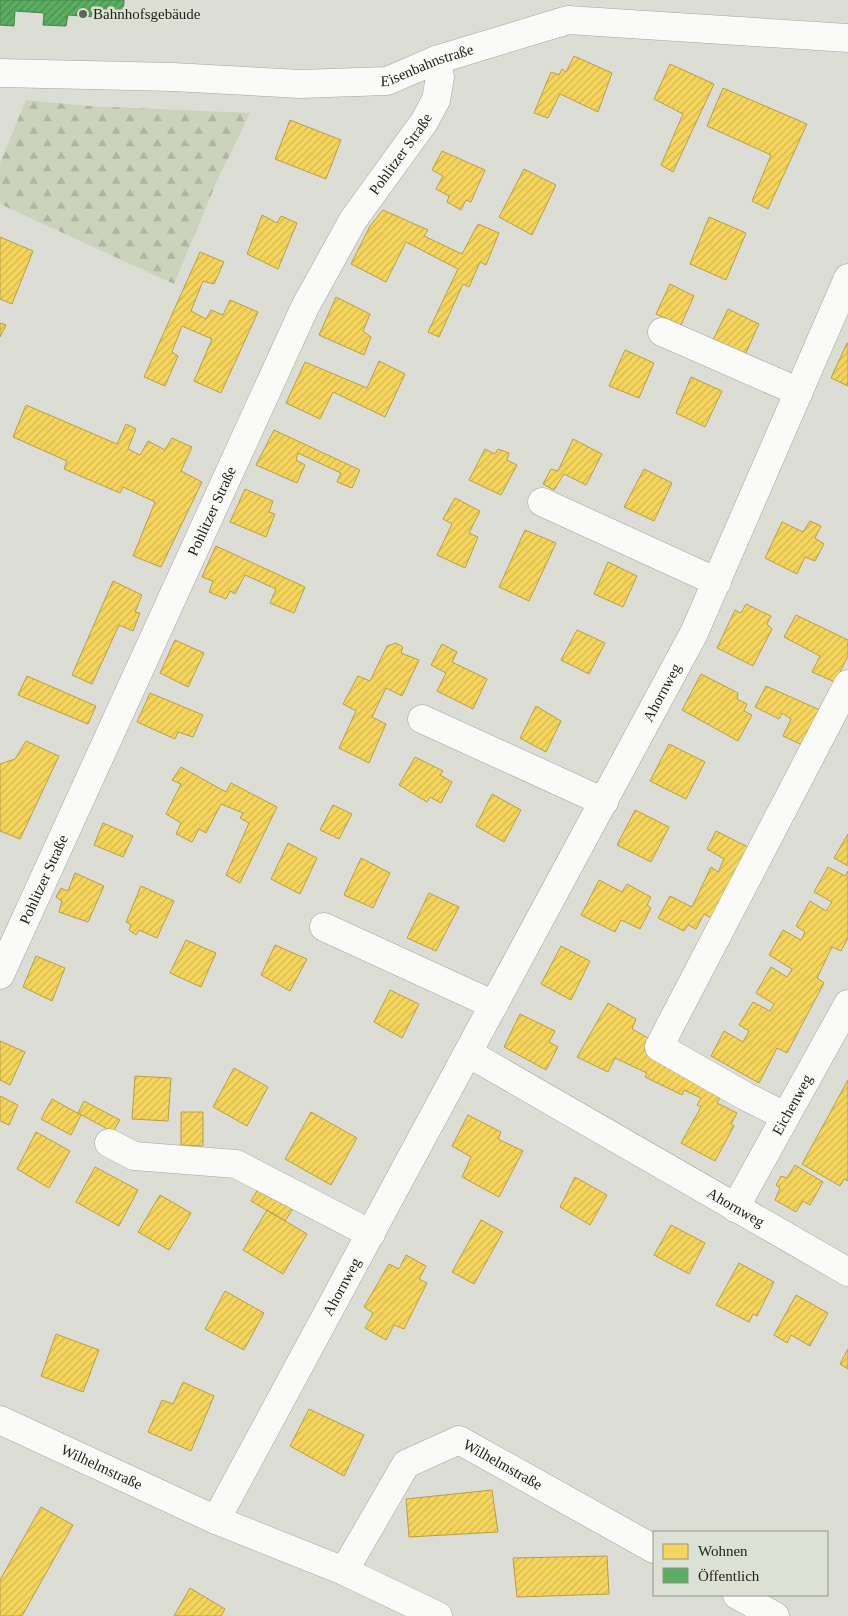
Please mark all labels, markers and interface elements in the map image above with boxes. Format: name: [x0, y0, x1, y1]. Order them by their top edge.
place label: Bahnhofsgebäude: [93, 6, 201, 22]
marker: Bahnhofsgebäude: [77, 8, 89, 20]
street label: Eisenbahnstraße: [380, 41, 476, 89]
street label: Pohlitzer Straße: [366, 110, 435, 198]
street label: Pohlitzer Straße: [185, 464, 239, 558]
street label: Ahornweg: [640, 660, 684, 724]
street label: Pohlitzer Straße: [16, 832, 71, 927]
street label: Eichenweg: [769, 1071, 816, 1138]
street label: Ahornweg: [704, 1185, 768, 1230]
street label: Ahornweg: [320, 1255, 364, 1318]
street label: Wilhelmstraße: [461, 1436, 545, 1493]
street label: Wilhelmstraße: [58, 1441, 145, 1493]
legend: [653, 1531, 828, 1596]
text: Wohnen: [698, 1543, 748, 1559]
text: Öffentlich: [698, 1568, 760, 1584]

